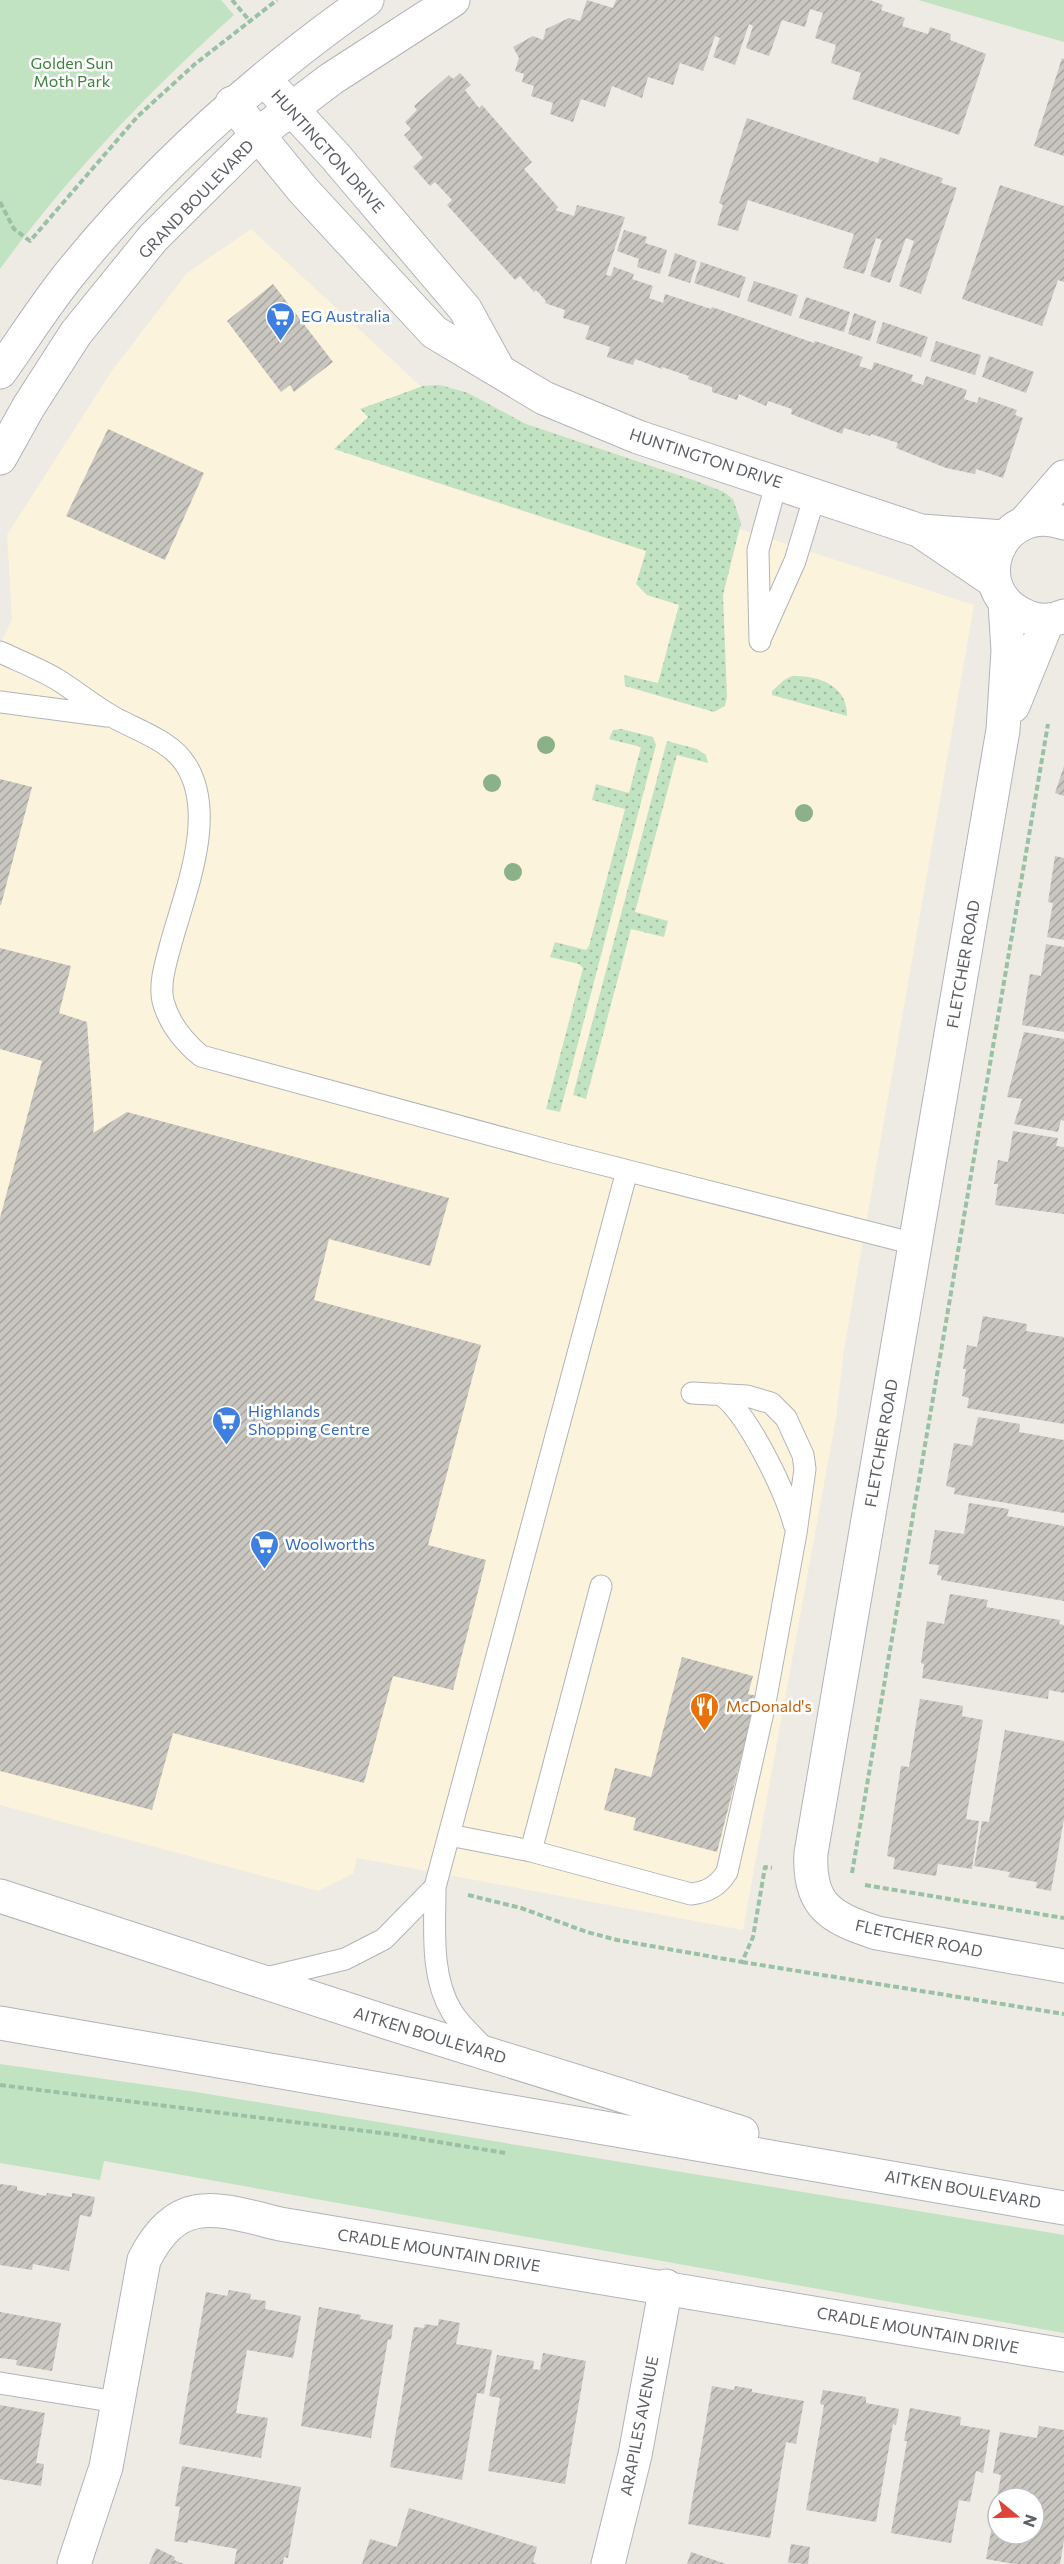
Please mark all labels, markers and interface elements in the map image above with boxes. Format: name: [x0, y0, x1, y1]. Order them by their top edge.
park label: Golden Sun Moth Park: [31, 53, 113, 90]
street label: HUNTINGTON DRIVE: [268, 85, 389, 216]
street label: GRAND BOULEVARD: [134, 135, 257, 262]
supermarket icon: EG Australia: [264, 300, 296, 342]
place label: EG Australia: [301, 306, 390, 325]
street label: HUNTINGTON DRIVE: [627, 424, 785, 491]
street label: FLETCHER ROAD: [942, 898, 983, 1029]
street label: FLETCHER ROAD: [860, 1377, 901, 1508]
place label: Highlands Shopping Centre: [248, 1401, 370, 1438]
supermarket icon: Highlands Shopping Centre: [211, 1404, 243, 1446]
supermarket icon: Woolworths: [248, 1528, 280, 1570]
place label: Woolworths: [285, 1534, 375, 1553]
restaurant icon: McDonald's: [689, 1690, 721, 1732]
place label: McDonald's: [726, 1696, 812, 1715]
street label: FLETCHER ROAD: [854, 1915, 985, 1960]
street label: AITKEN BOULEVARD: [352, 2002, 509, 2067]
street label: AITKEN BOULEVARD: [884, 2165, 1043, 2212]
street label: CRADLE MOUNTAIN DRIVE: [336, 2224, 542, 2275]
street label: CRADLE MOUNTAIN DRIVE: [815, 2302, 1021, 2357]
street label: ARAPILES AVENUE: [616, 2354, 661, 2497]
north arrow: [986, 2486, 1046, 2546]
text: N: [1020, 2512, 1042, 2530]

